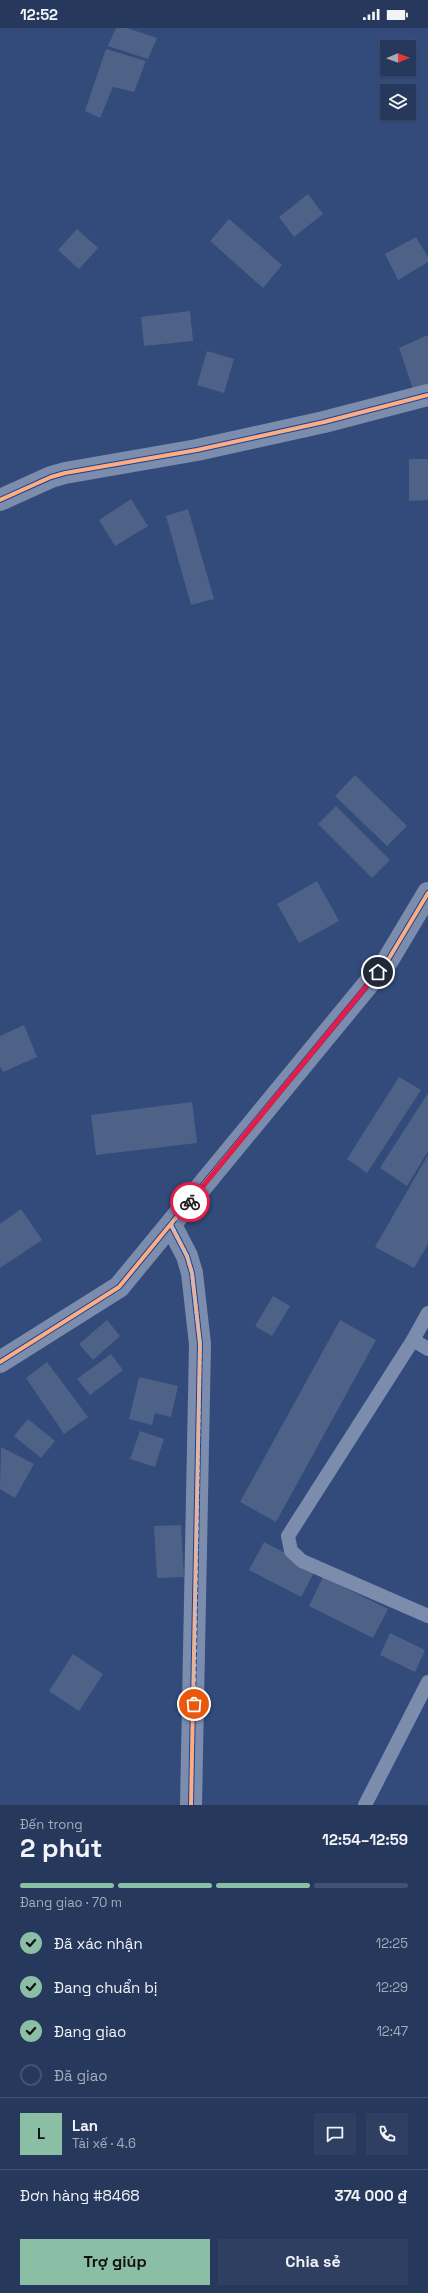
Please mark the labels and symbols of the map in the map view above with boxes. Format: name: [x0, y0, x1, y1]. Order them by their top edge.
north arrow: [380, 40, 416, 76]
pin: [361, 955, 395, 989]
courier: [170, 1182, 210, 1222]
pin: [177, 1687, 211, 1721]

